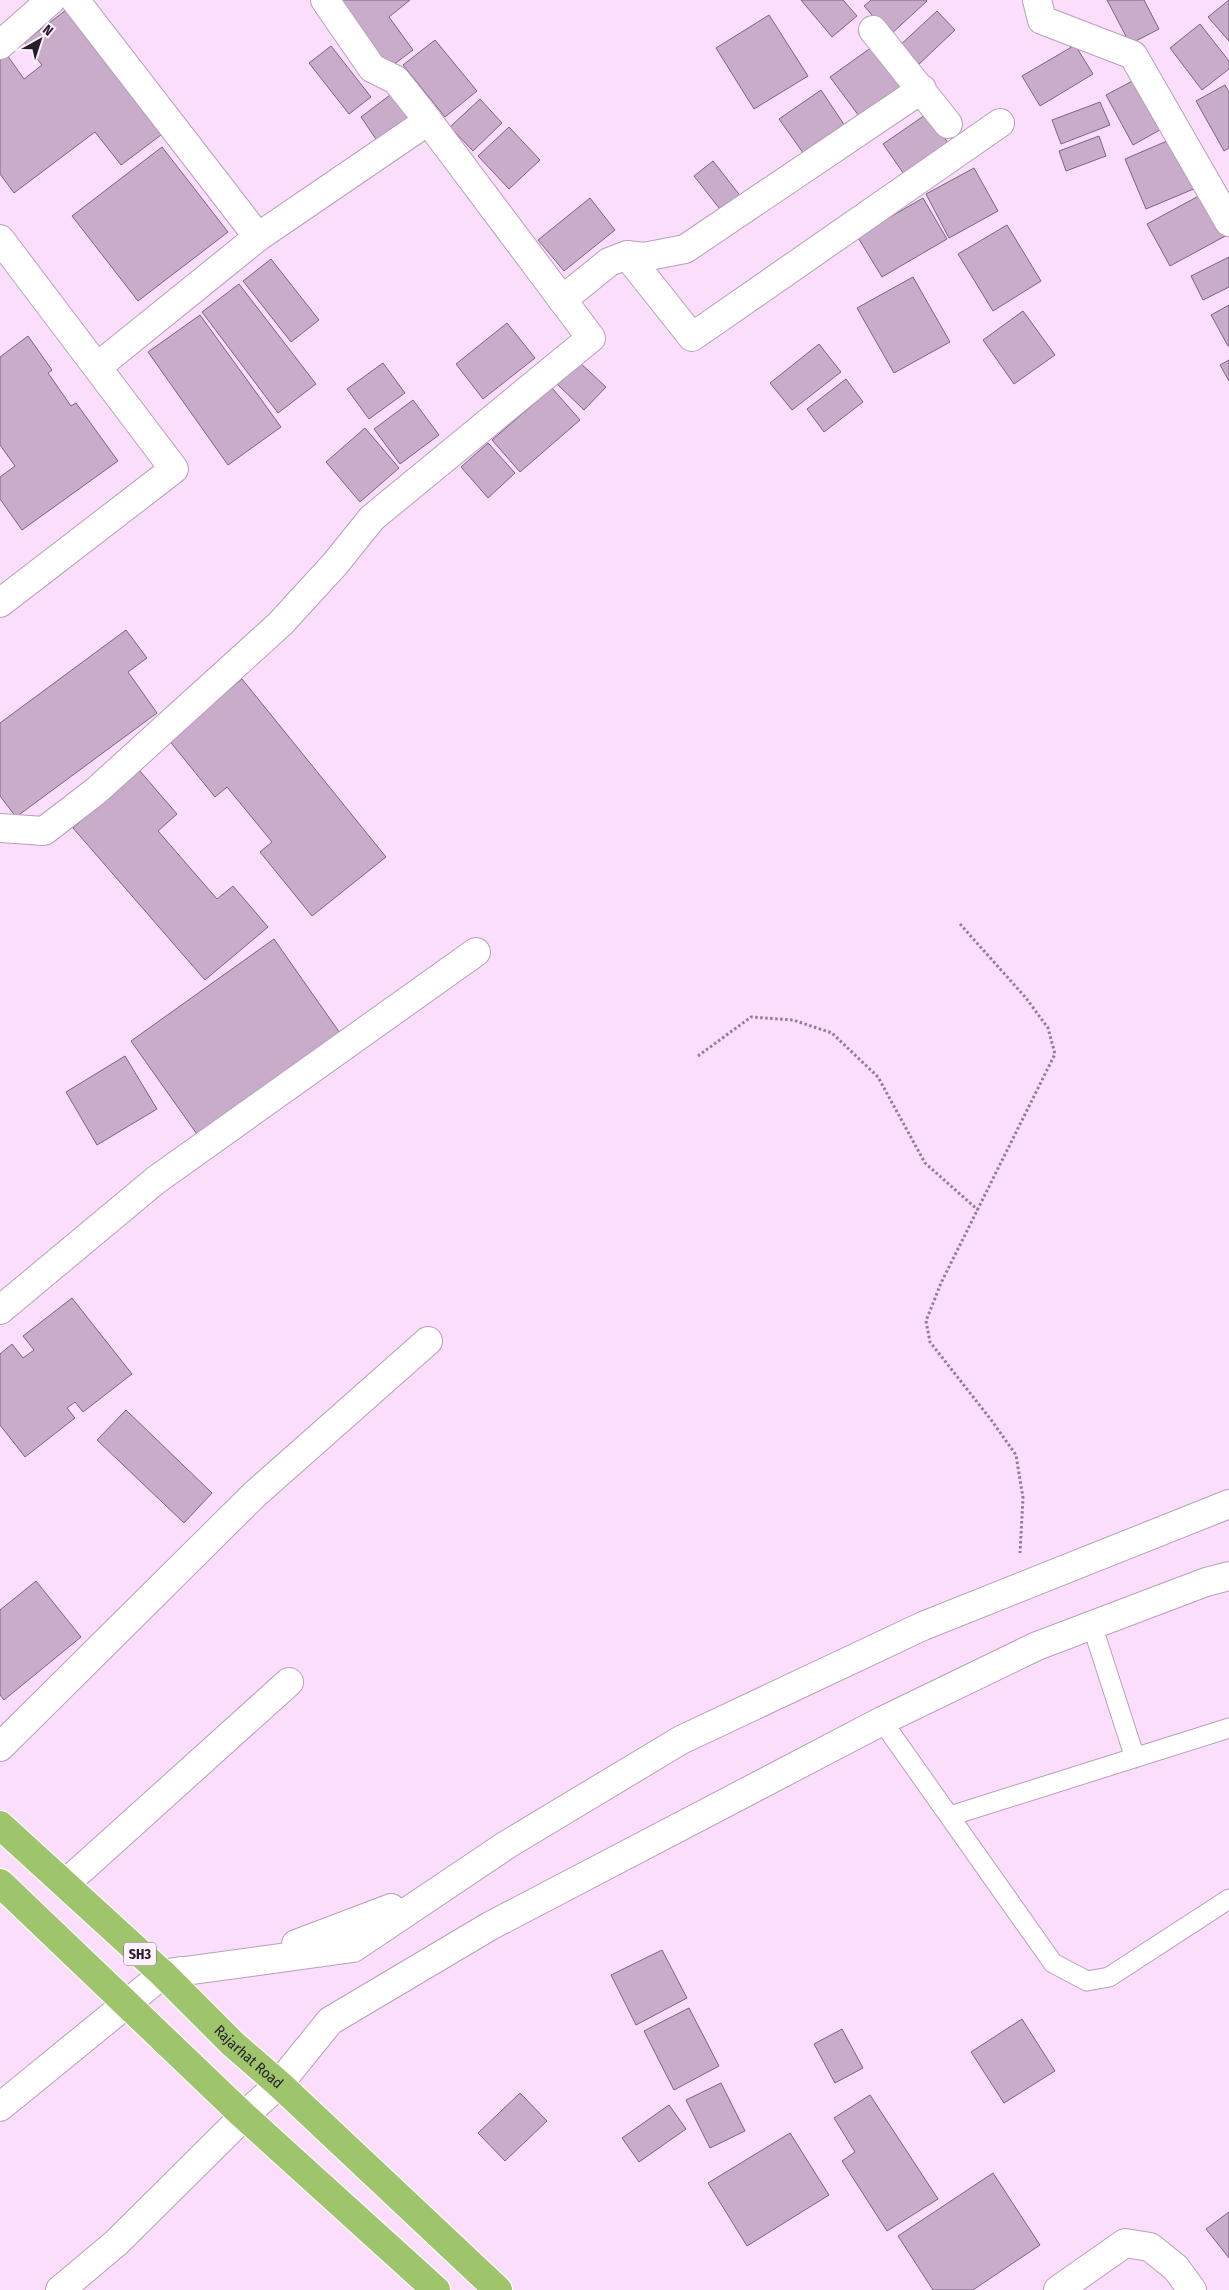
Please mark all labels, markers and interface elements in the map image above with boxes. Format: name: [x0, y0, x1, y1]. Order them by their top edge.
north arrow: [15, 15, 65, 65]
text: N: [39, 21, 56, 40]
road number: SH3: [124, 1942, 156, 1966]
street label: Rajarhat Road: [210, 2021, 287, 2092]

